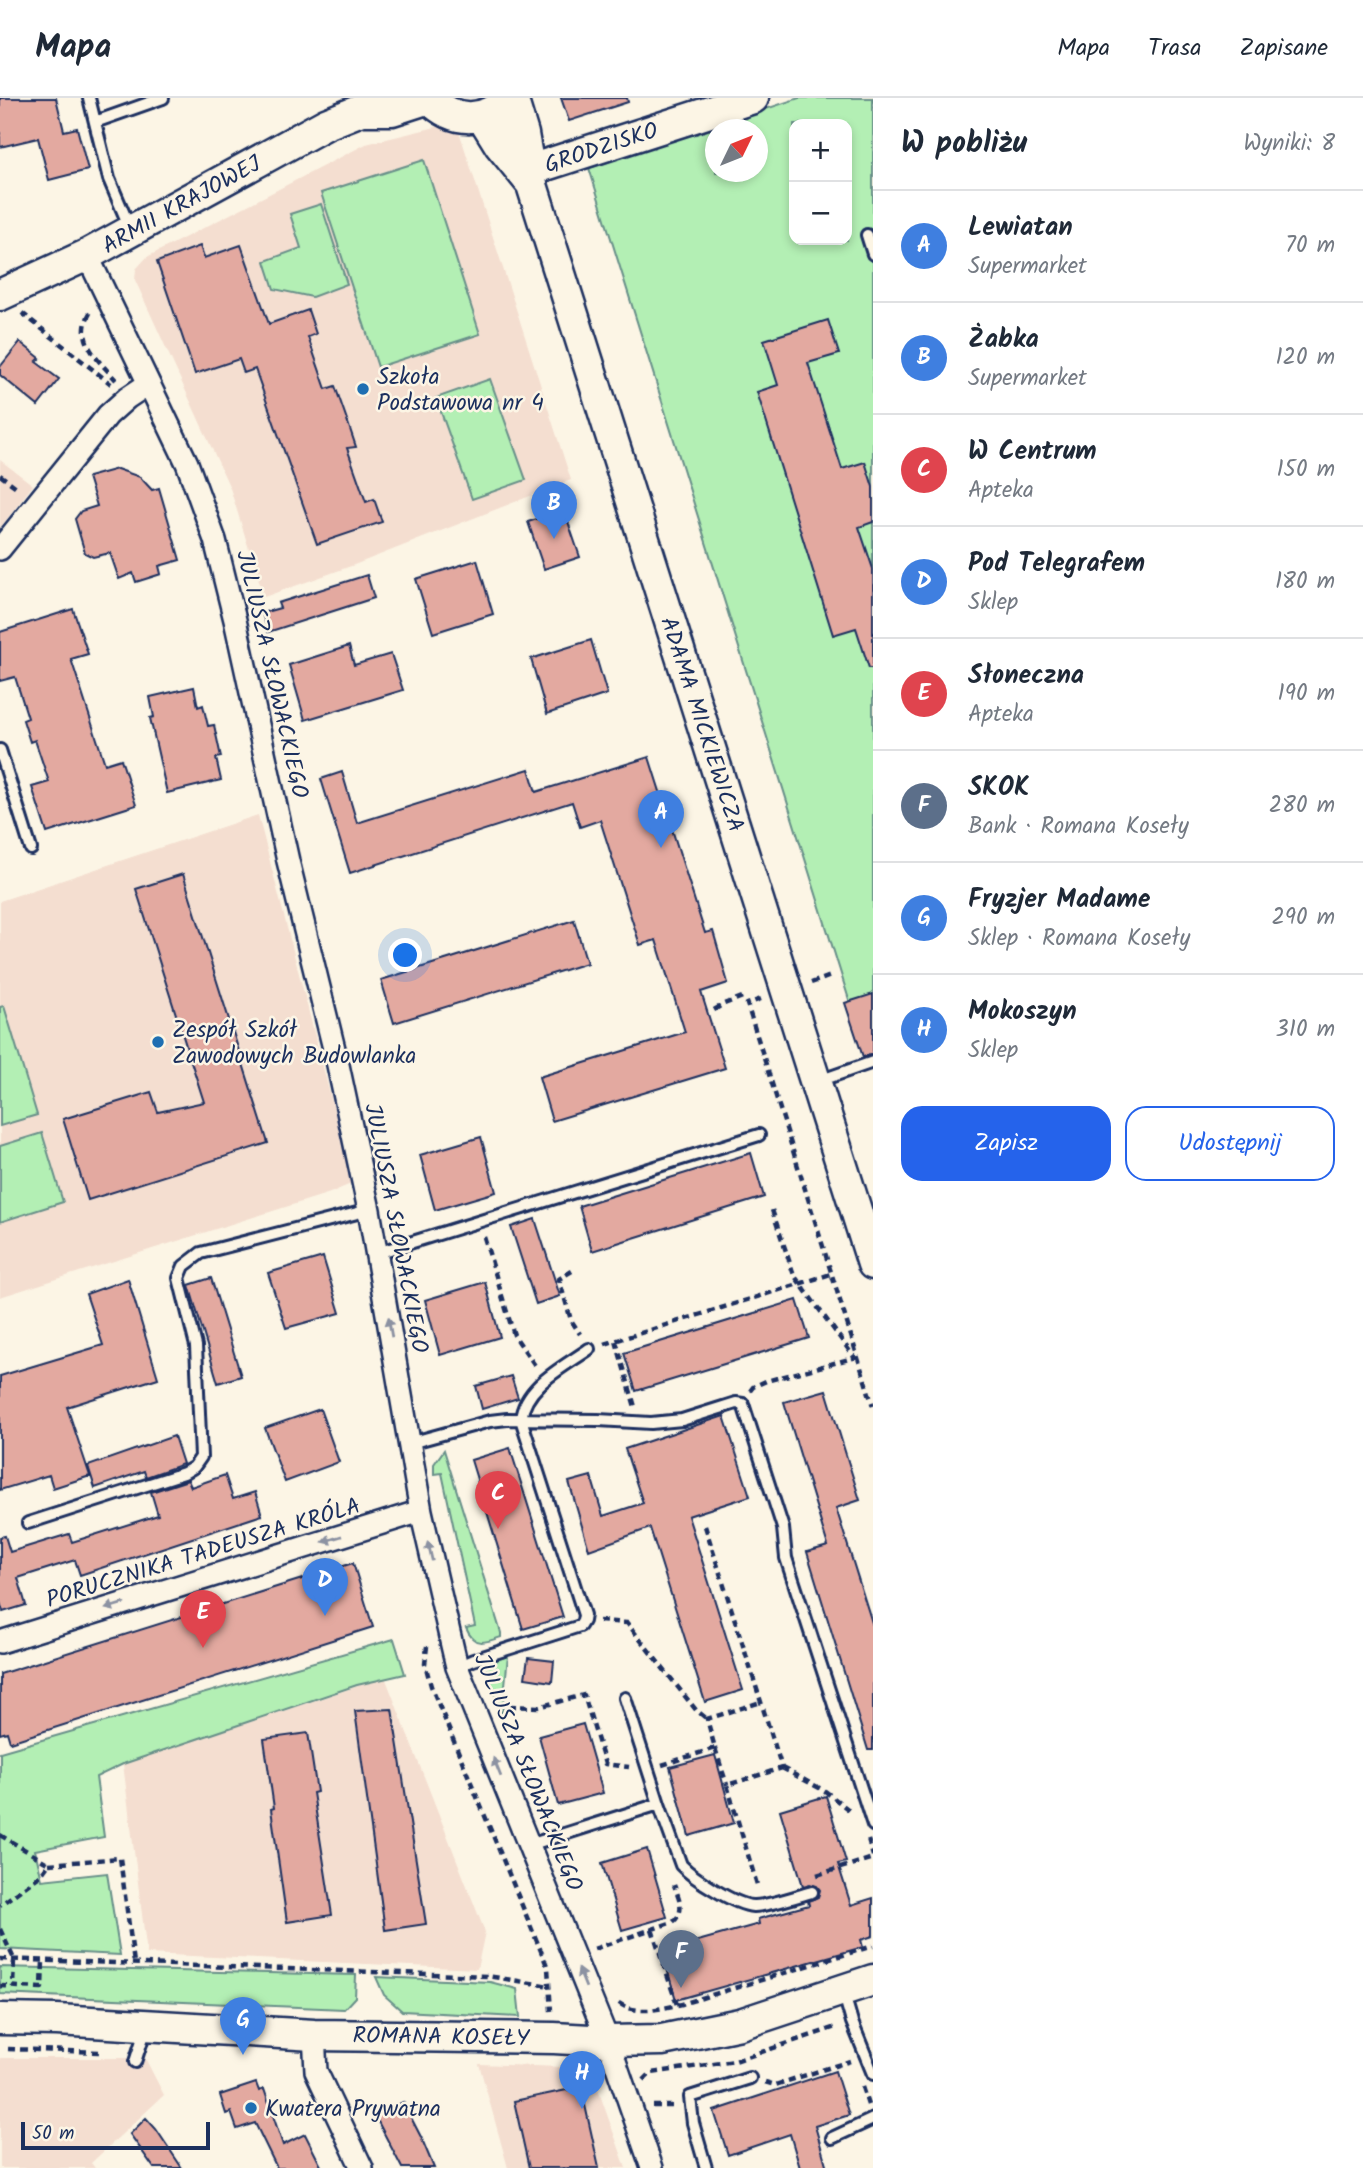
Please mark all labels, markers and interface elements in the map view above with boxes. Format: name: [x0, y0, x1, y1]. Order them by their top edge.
text: Mapa: [35, 22, 111, 75]
text: Mapa: [1057, 29, 1110, 68]
text: Trasa: [1148, 29, 1202, 68]
text: Zapisane: [1240, 29, 1328, 68]
street label: GRODZISKO: [540, 114, 663, 184]
north arrow: [705, 119, 768, 182]
map controls: [789, 119, 852, 245]
button: +: [789, 119, 852, 182]
text: W pobliżu: [901, 120, 1027, 168]
text: Wyniki: 8: [1244, 126, 1335, 162]
street label: ARMII KRAJOWEJ: [96, 146, 269, 264]
button: −: [789, 182, 852, 245]
text: Lewiatan: [968, 207, 1073, 249]
text: A: [917, 228, 931, 264]
text: 70 m: [1285, 228, 1335, 264]
text: Supermarket: [968, 249, 1087, 285]
text: Żabka: [968, 319, 1039, 361]
text: B: [917, 340, 931, 376]
text: 120 m: [1275, 340, 1335, 376]
place label: Szkoła Podstawowa nr 4: [377, 360, 544, 422]
text: Supermarket: [968, 361, 1087, 397]
marker: Szkoła Podstawowa nr 4: [355, 381, 371, 397]
text: W Centrum: [968, 431, 1097, 473]
text: C: [917, 452, 931, 488]
text: 150 m: [1276, 452, 1335, 488]
text: Apteka: [968, 473, 1034, 509]
pin: B: [531, 481, 577, 539]
text: Pod Telegrafem: [968, 543, 1145, 585]
street label: JULIUSZA SŁOWACKIEGO: [225, 547, 317, 802]
text: D: [916, 564, 932, 600]
text: 180 m: [1275, 564, 1335, 600]
text: Sklep: [968, 585, 1018, 621]
street label: ADAMA MICKIEWICZA: [655, 613, 751, 835]
text: Słoneczna: [968, 655, 1084, 697]
text: E: [918, 676, 930, 712]
text: 190 m: [1278, 676, 1335, 712]
text: Apteka: [968, 697, 1034, 733]
text: SKOK: [968, 767, 1030, 809]
text: F: [918, 788, 930, 824]
text: 280 m: [1269, 788, 1335, 824]
pin: A: [638, 790, 684, 848]
text: Bank · Romana Koseły: [968, 809, 1189, 845]
text: Fryzjer Madame: [968, 879, 1151, 921]
text: G: [917, 900, 931, 936]
text: 290 m: [1271, 900, 1335, 936]
text: Sklep · Romana Koseły: [968, 921, 1190, 957]
your location: [388, 938, 422, 972]
text: Mokoszyn: [968, 991, 1077, 1033]
text: H: [917, 1012, 931, 1048]
text: 310 m: [1276, 1012, 1335, 1048]
place label: Zespół Szkół Zawodowych Budowlanka: [172, 1013, 416, 1075]
text: Sklep: [968, 1033, 1018, 1069]
marker: Zespół Szkół Zawodowych Budowlanka: [150, 1034, 166, 1050]
street label: JULIUSZA SŁOWACKIEGO: [353, 1100, 437, 1356]
button: Zapisz: [901, 1106, 1111, 1181]
button: Udostępnij: [1125, 1106, 1335, 1181]
one-way arrow: [384, 1316, 395, 1338]
pin: C: [475, 1471, 521, 1529]
street label: PORUCZNIKA TADEUSZA KRÓLA: [43, 1491, 363, 1613]
one-way arrow: [322, 1535, 343, 1545]
one-way arrow: [424, 1540, 435, 1562]
pin: D: [302, 1558, 348, 1616]
pin: E: [180, 1590, 226, 1648]
one-way arrow: [104, 1602, 125, 1612]
street label: JULIUSZA SŁOWACKIEGO: [463, 1648, 591, 1897]
one-way arrow: [492, 1757, 503, 1778]
pin: F: [658, 1930, 704, 1988]
one-way arrow: [577, 1968, 588, 1989]
pin: G: [220, 1997, 266, 2055]
street label: ROMANA KOSEŁY: [352, 2018, 530, 2058]
pin: H: [559, 2051, 605, 2109]
place label: Kwatera Prywatna: [265, 2092, 441, 2128]
marker: Kwatera Prywatna: [243, 2100, 259, 2116]
scale bar: [21, 2119, 210, 2151]
text: 50 m: [32, 2119, 74, 2149]

